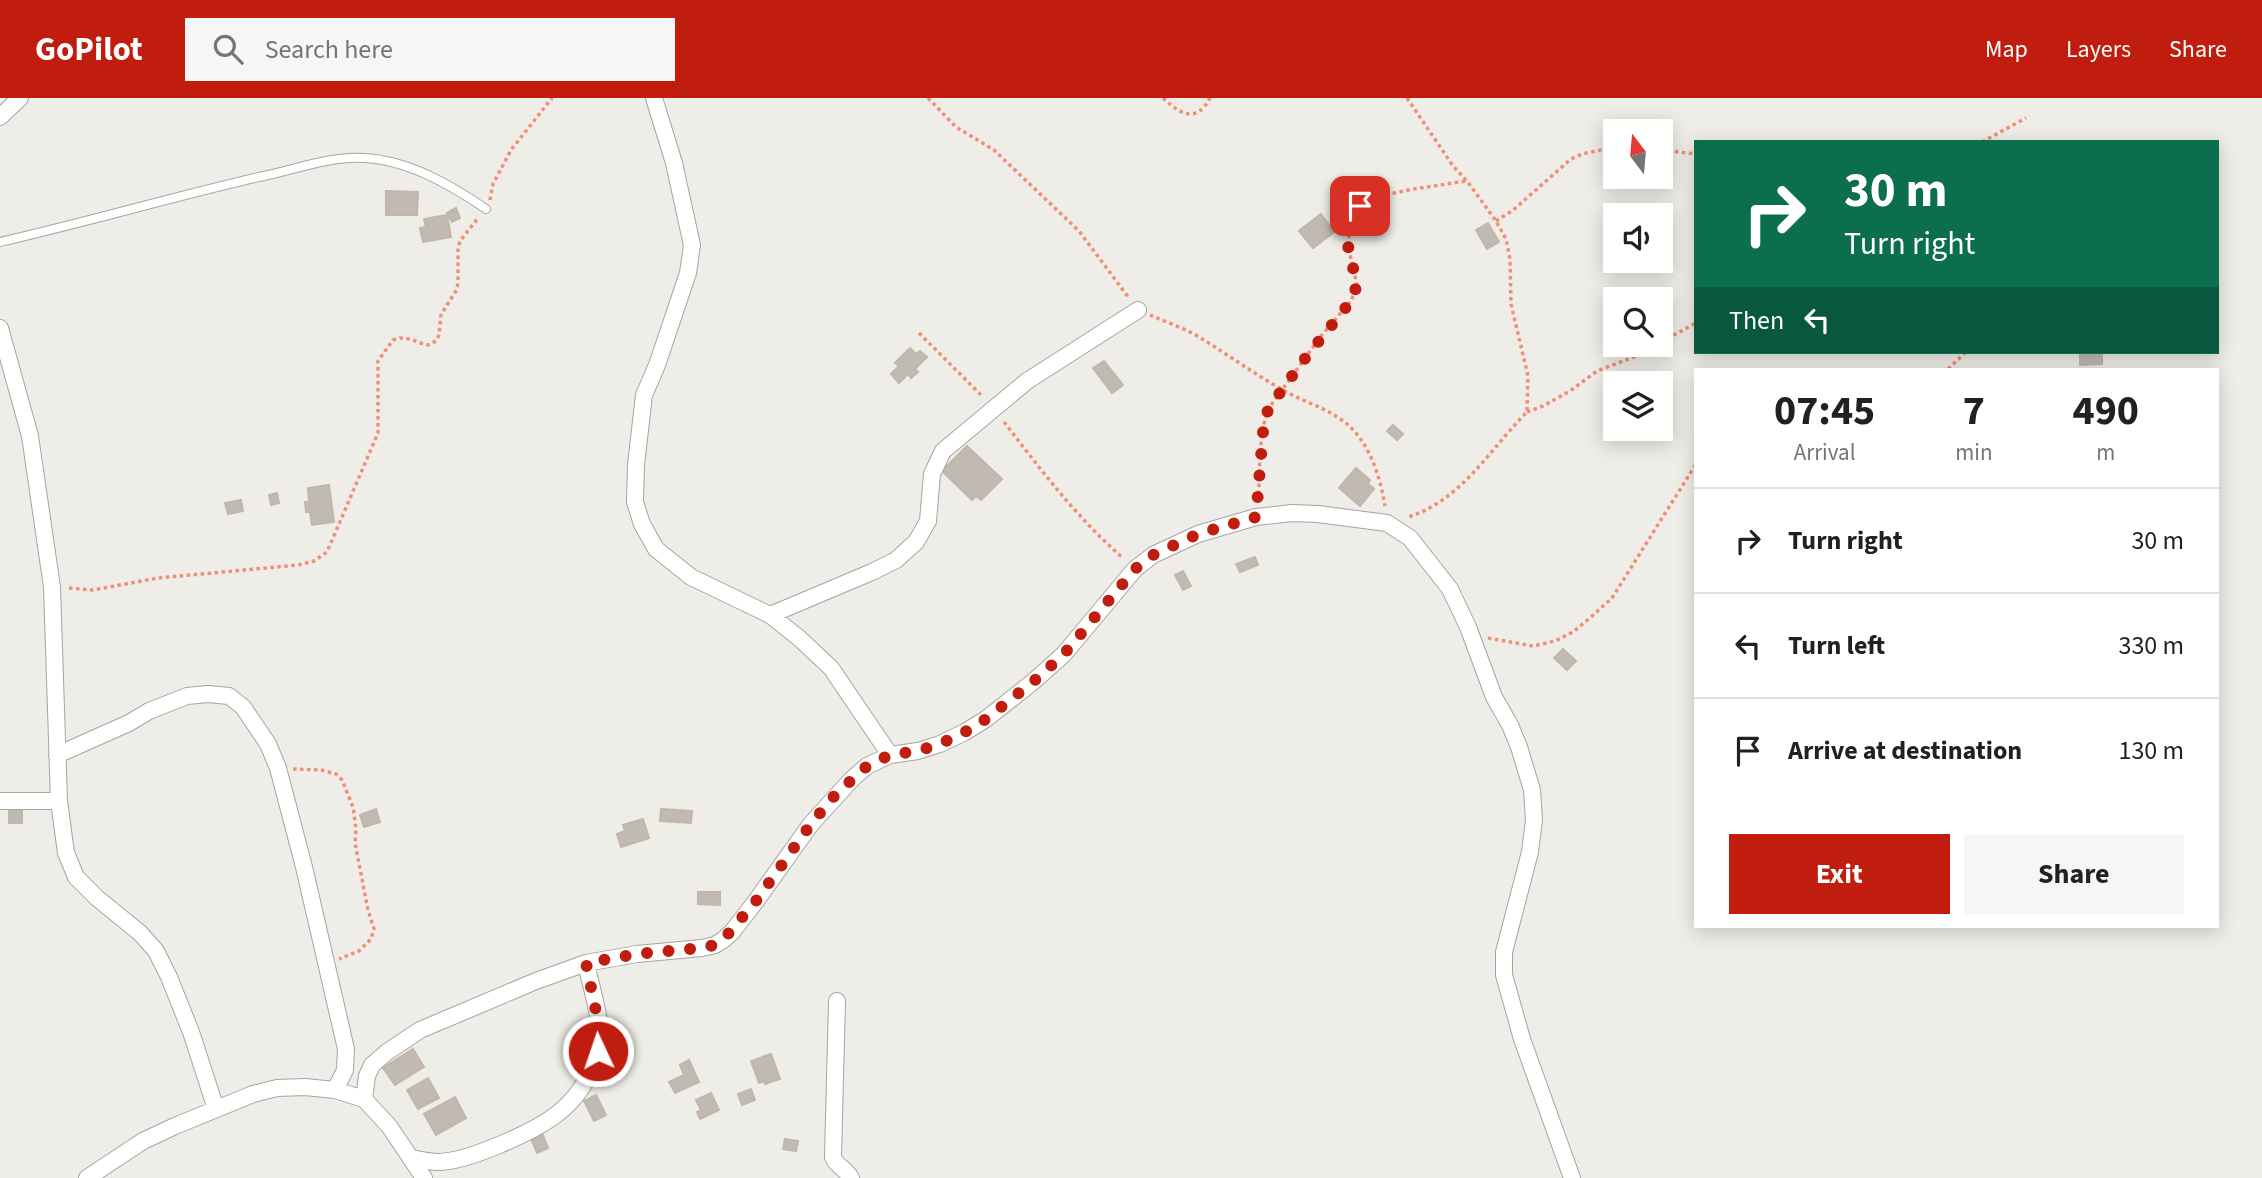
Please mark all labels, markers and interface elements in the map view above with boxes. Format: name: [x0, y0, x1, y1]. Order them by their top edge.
search box: [185, 18, 675, 81]
text: GoPilot: [35, 26, 143, 73]
icon: search: [209, 30, 247, 68]
text: Search here: [265, 31, 393, 68]
text: Map: [1985, 32, 2028, 67]
text: Layers: [2066, 32, 2131, 67]
text: Share: [2169, 32, 2227, 67]
north arrow: [1603, 119, 1673, 189]
map controls: [1603, 119, 1673, 441]
text: 30 m: [1844, 156, 1948, 226]
icon: right: [1729, 168, 1820, 259]
pin: [1330, 176, 1390, 236]
icon: arrive: [1341, 187, 1379, 225]
button: sound: [1603, 203, 1673, 273]
text: Turn right: [1844, 221, 1975, 267]
button: search: [1603, 287, 1673, 357]
icon: left: [1798, 301, 1836, 339]
text: Then: [1729, 302, 1784, 339]
button: layers: [1603, 371, 1673, 441]
text: 07:45: [1774, 381, 1875, 441]
text: 7: [1963, 381, 1985, 441]
text: 490: [2072, 381, 2139, 441]
text: Arrival: [1794, 436, 1856, 469]
text: min: [1955, 436, 1993, 469]
text: m: [2096, 436, 2115, 469]
icon: right: [1729, 522, 1767, 560]
text: Turn right: [1788, 522, 1903, 559]
text: 30 m: [2131, 522, 2184, 559]
icon: left: [1729, 627, 1767, 665]
text: Turn left: [1788, 627, 1885, 664]
text: 330 m: [2118, 627, 2184, 664]
icon: arrive: [1729, 732, 1767, 770]
text: Arrive at destination: [1788, 732, 2022, 769]
text: 130 m: [2118, 732, 2184, 769]
button: Exit: [1729, 834, 1950, 914]
button: Share: [1964, 834, 2184, 914]
position arrow: [561, 1014, 635, 1088]

